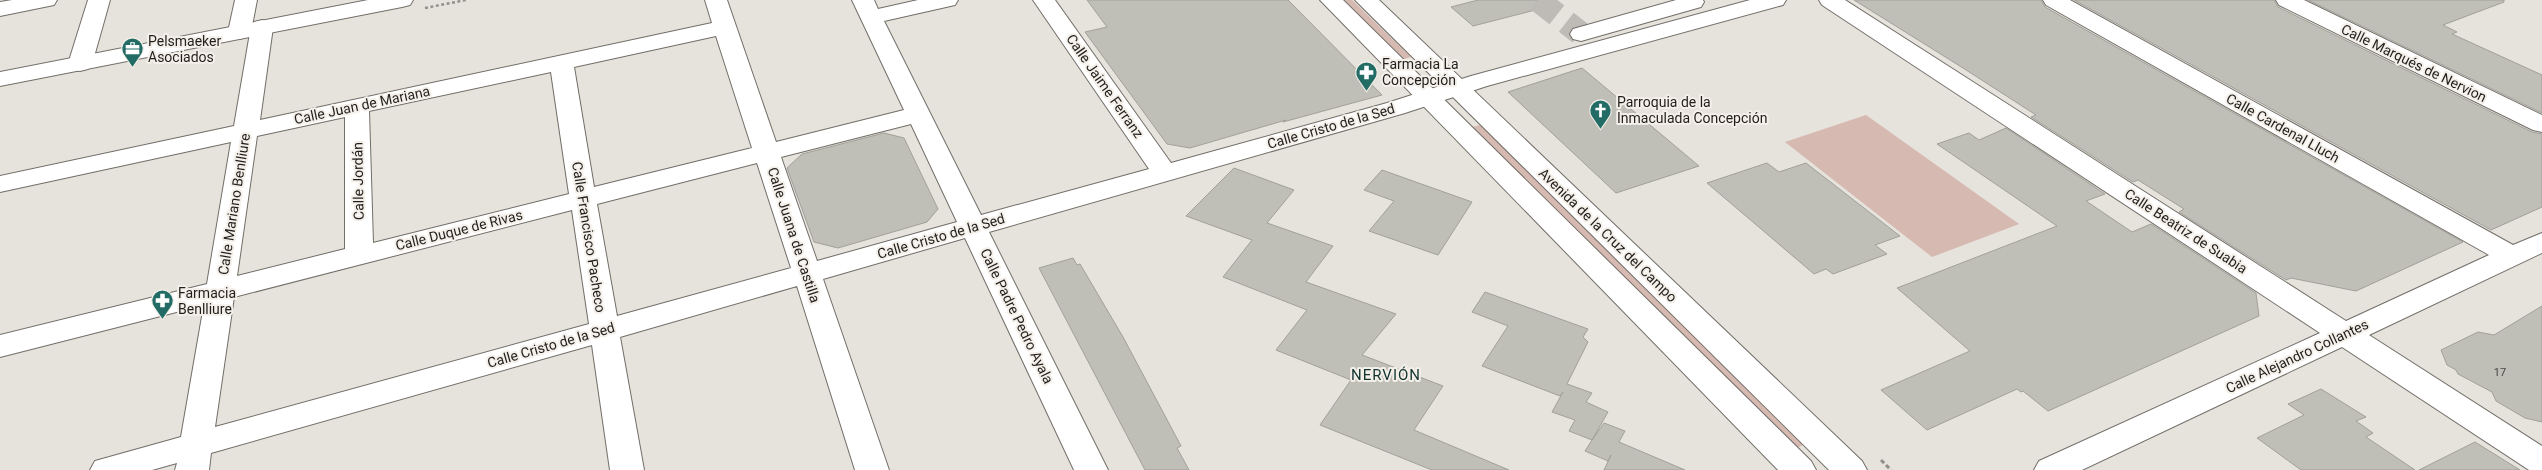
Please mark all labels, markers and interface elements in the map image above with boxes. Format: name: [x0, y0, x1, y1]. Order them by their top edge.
street label: Calle Marqués de Nervion: [2339, 21, 2489, 105]
street label: Calle Jaime Ferranz: [1063, 31, 1147, 141]
place label: Pelsmaeker Asociados: [148, 33, 221, 65]
office icon: Pelsmaeker Asociados: [120, 37, 144, 68]
place label: Farmacia La Concepción: [1382, 56, 1459, 88]
pharmacy icon: Farmacia La Concepción: [1354, 60, 1378, 91]
street label: Calle Juan de Mariana: [293, 83, 431, 127]
street label: Calle Cardenal Lluch: [2224, 90, 2342, 166]
place label: Parroquia de la Inmaculada Concepción: [1617, 94, 1767, 126]
church icon: Parroquia de la Inmaculada Concepción: [1589, 98, 1613, 129]
street label: Calle Cristo de la Sed: [1265, 100, 1397, 152]
street label: Calle Mariano Benlliure: [215, 132, 253, 276]
street label: Calle Jordán: [349, 142, 367, 220]
street label: Calle Francisco Pacheco: [569, 160, 609, 314]
street label: Calle Juana de Castilla: [765, 165, 823, 305]
street label: Avenida de la Cruz del Campo: [1536, 165, 1680, 305]
street label: Calle Beatriz de Suabia: [2122, 185, 2250, 277]
street label: Calle Duque de Rivas: [394, 206, 524, 254]
street label: Calle Cristo de la Sed: [875, 210, 1007, 262]
street label: Calle Padre Pedro Ayala: [977, 246, 1057, 386]
place label: Farmacia Benlliure: [178, 285, 236, 317]
pharmacy icon: Farmacia Benlliure: [150, 289, 174, 320]
street label: Calle Alejandro Collantes: [2223, 316, 2371, 396]
street label: Calle Cristo de la Sed: [485, 319, 617, 371]
district label: NERVIÓN: [1351, 366, 1421, 384]
house number: 17: [2494, 366, 2506, 379]

